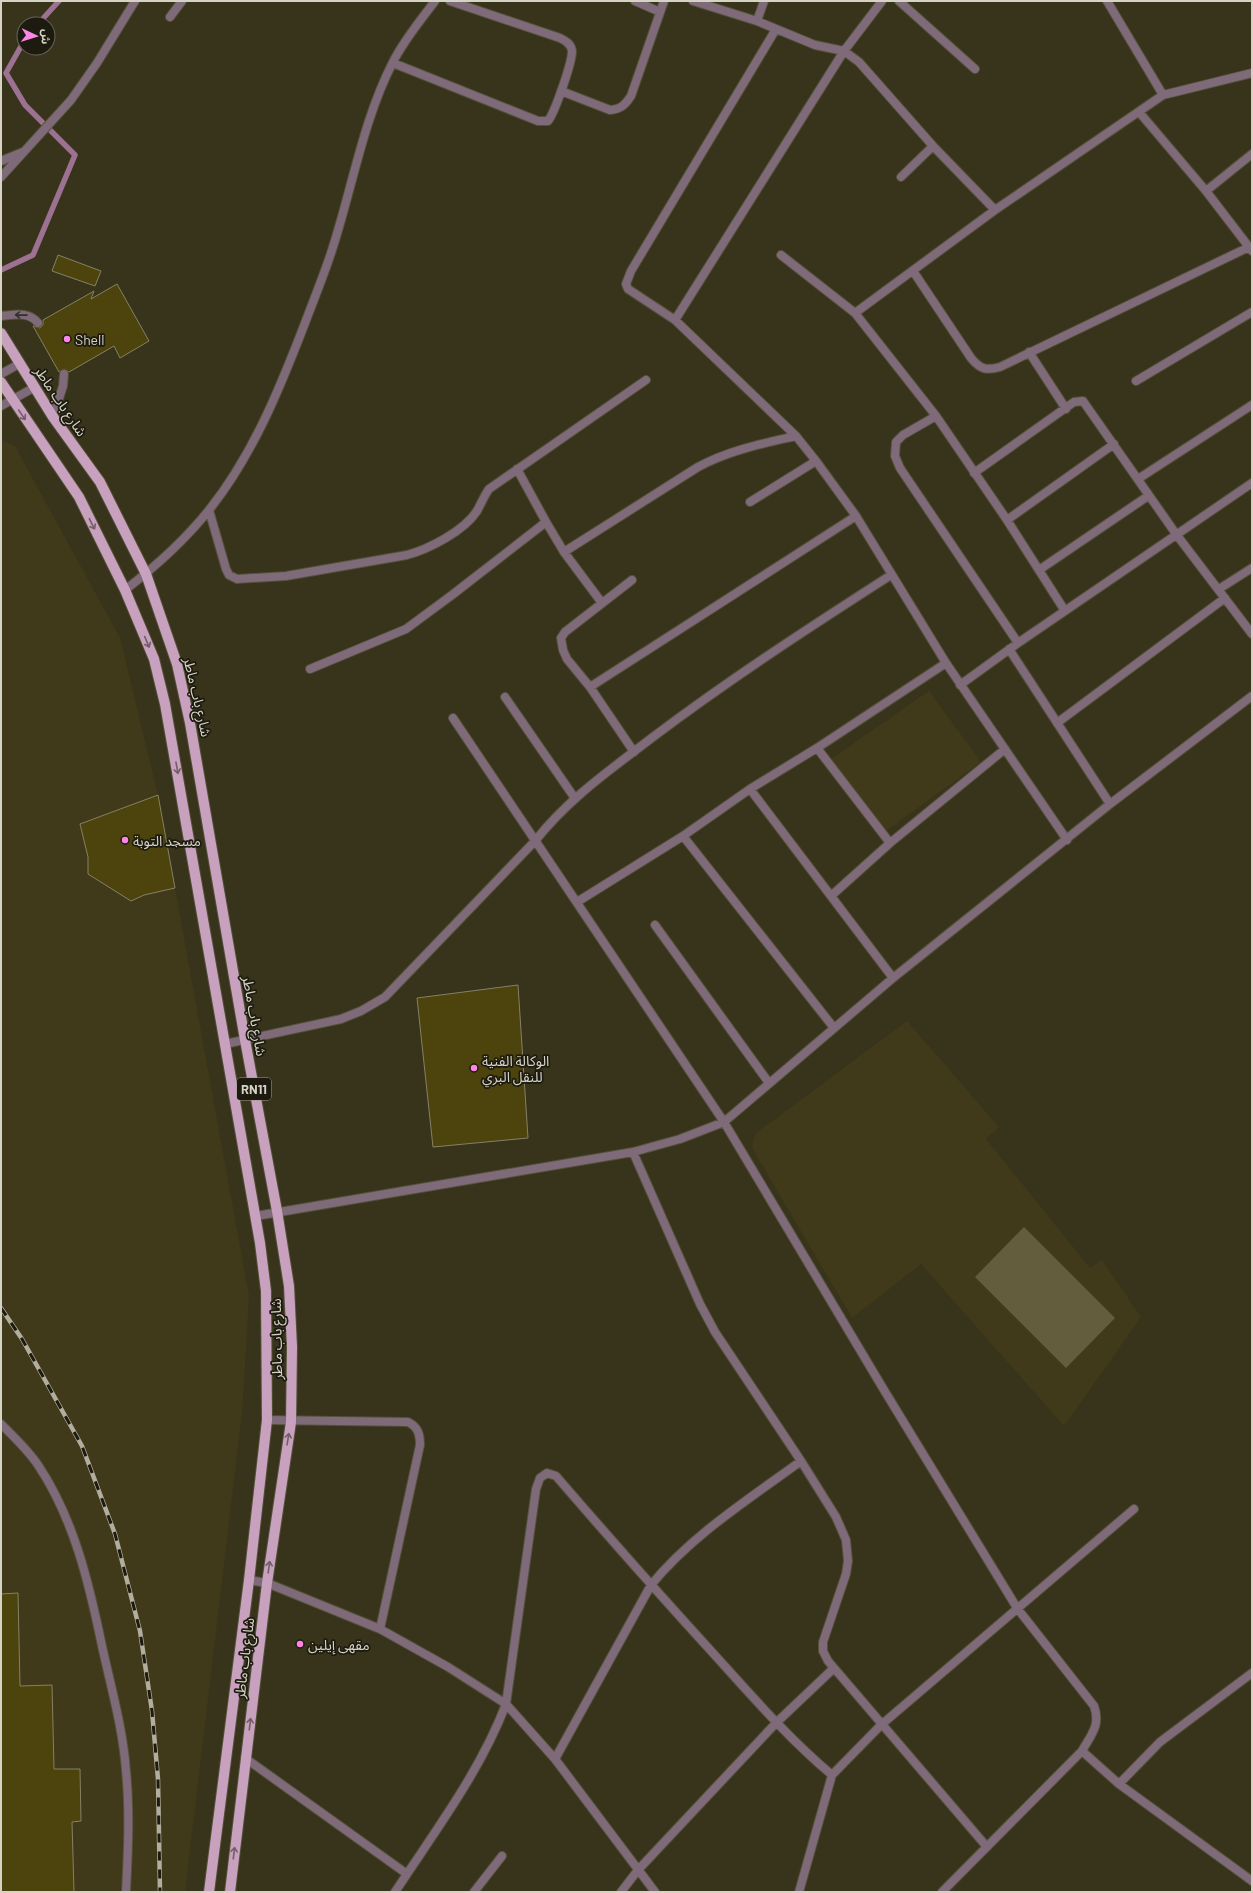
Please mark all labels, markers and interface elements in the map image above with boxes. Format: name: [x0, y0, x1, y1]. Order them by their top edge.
north arrow: [16, 16, 56, 56]
text: ش: [38, 29, 53, 45]
one-way arrow: [15, 311, 28, 319]
place label: Shell: [75, 331, 105, 348]
marker: Shell: [62, 334, 72, 344]
street label: شارع باب ماطر: [28, 362, 91, 441]
one-way arrow: [19, 409, 27, 421]
one-way arrow: [89, 518, 97, 530]
one-way arrow: [144, 636, 152, 648]
street label: شارع باب ماطر: [177, 655, 215, 739]
one-way arrow: [173, 761, 181, 774]
place label: مسجد التوبة: [133, 832, 201, 850]
marker: مسجد التوبة: [120, 835, 130, 845]
street label: شارع باب ماطر: [236, 974, 270, 1058]
place label: الوكالة الفنية للنقل البري: [482, 1052, 549, 1088]
marker: الوكالة الفنية للنقل البري: [469, 1063, 479, 1073]
road number: RN11: [237, 1078, 271, 1100]
street label: شارع باب ماطر: [267, 1298, 288, 1381]
one-way arrow: [284, 1433, 292, 1446]
one-way arrow: [265, 1561, 273, 1574]
street label: شارع باب ماطر: [231, 1617, 260, 1701]
place label: مقهى إيلين: [308, 1636, 370, 1655]
marker: مقهى إيلين: [295, 1639, 305, 1649]
one-way arrow: [246, 1718, 254, 1731]
one-way arrow: [230, 1847, 238, 1860]

